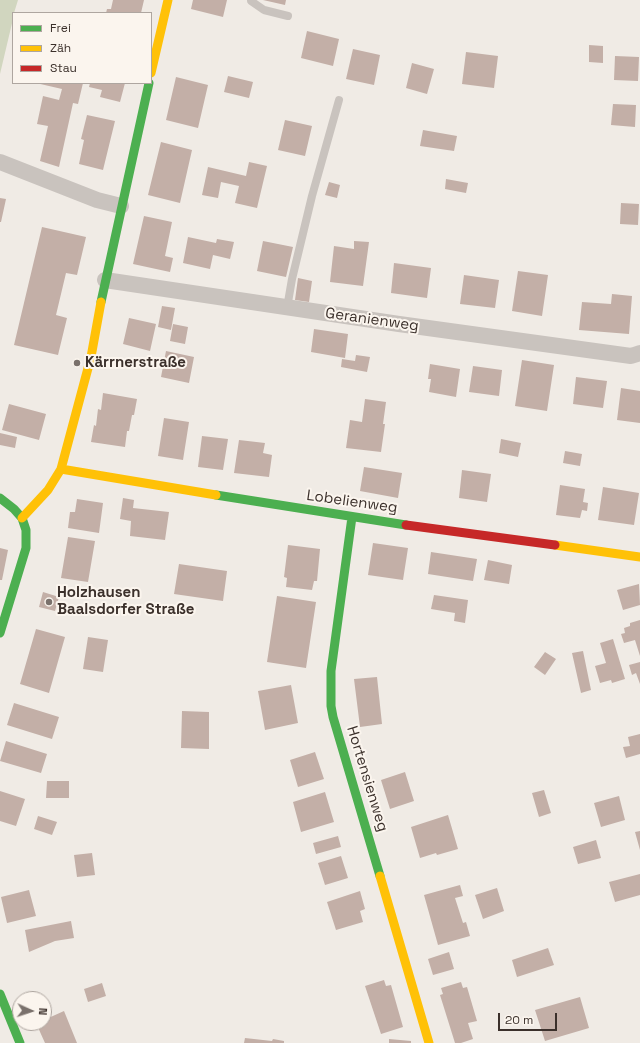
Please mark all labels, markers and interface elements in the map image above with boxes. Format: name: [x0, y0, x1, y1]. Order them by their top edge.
legend: [12, 12, 152, 84]
text: Frei: [50, 20, 71, 36]
text: Zäh: [50, 40, 71, 56]
text: Stau: [50, 60, 77, 76]
street label: Geranienweg: [324, 305, 420, 335]
place label: Kärrnerstraße: [85, 354, 186, 372]
marker: Kärrnerstraße: [72, 358, 82, 368]
street label: Lobelienweg: [305, 487, 399, 517]
place label: Holzhausen Baalsdorfer Straße: [57, 584, 194, 619]
marker: Holzhausen Baalsdorfer Straße: [44, 597, 54, 607]
street label: Hortensienweg: [342, 724, 392, 834]
north arrow: [12, 991, 52, 1031]
scale bar: [500, 1005, 559, 1031]
text: N: [36, 1008, 50, 1016]
text: 20 m: [505, 1012, 533, 1028]

